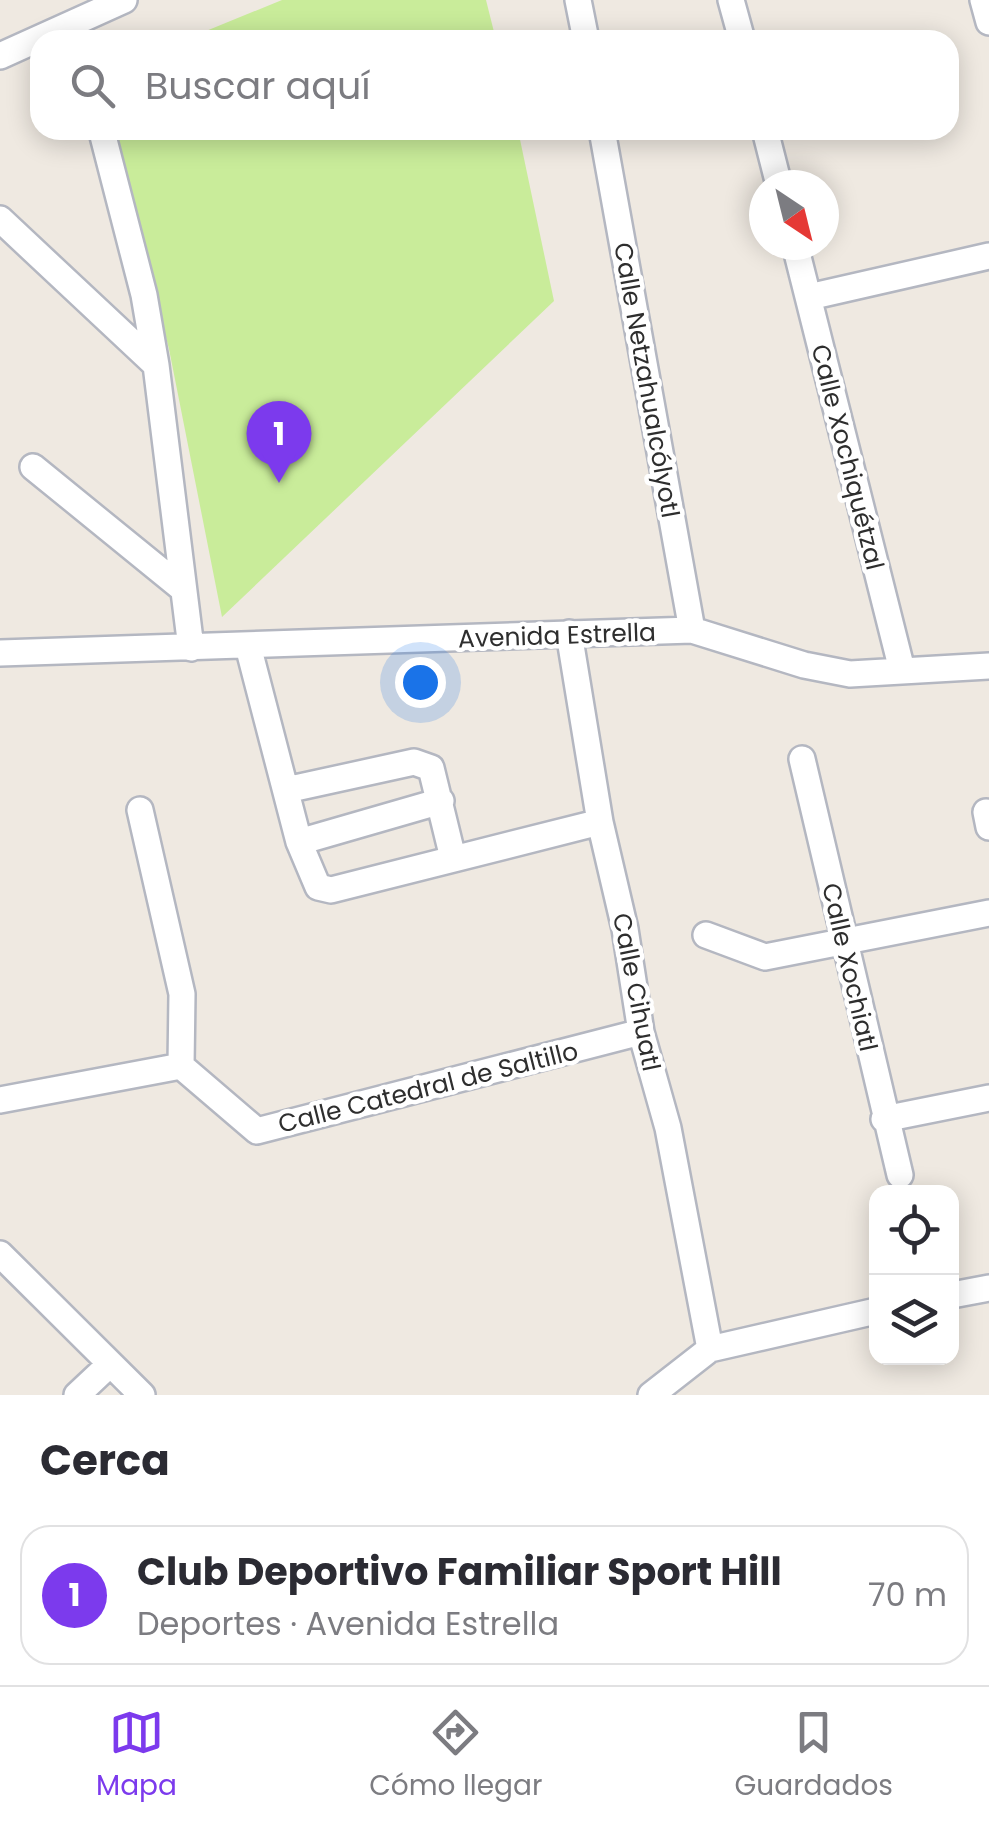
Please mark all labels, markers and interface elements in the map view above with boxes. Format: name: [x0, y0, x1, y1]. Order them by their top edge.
search box: [30, 30, 959, 140]
icon: search: [65, 58, 120, 113]
text: Buscar aquí: [145, 59, 371, 112]
north arrow: [749, 170, 839, 260]
street label: Calle Netzahualcólyotl: [605, 240, 688, 520]
street label: Calle Xochiquétzal: [803, 341, 892, 574]
pin: 1: [246, 400, 312, 483]
street label: Avenida Estrella: [457, 615, 657, 656]
your location: [395, 657, 446, 708]
street label: Calle Xochiatl: [813, 880, 886, 1055]
street label: Calle Cihuatl: [604, 910, 669, 1074]
street label: Calle Catedral de Saltillo: [275, 1033, 582, 1142]
map controls: [869, 1185, 959, 1365]
button: locate: [869, 1185, 959, 1275]
button: layers: [869, 1275, 959, 1365]
text: Cerca: [40, 1431, 170, 1490]
text: Club Deportivo Familiar Sport Hill: [137, 1545, 782, 1598]
text: 1: [68, 1572, 81, 1617]
text: 70 m: [868, 1572, 947, 1617]
text: Deportes · Avenida Estrella: [137, 1601, 559, 1646]
tab: Mapa: [96, 1705, 177, 1807]
tab: Cómo llegar: [369, 1705, 542, 1807]
tab: Guardados: [735, 1705, 893, 1807]

